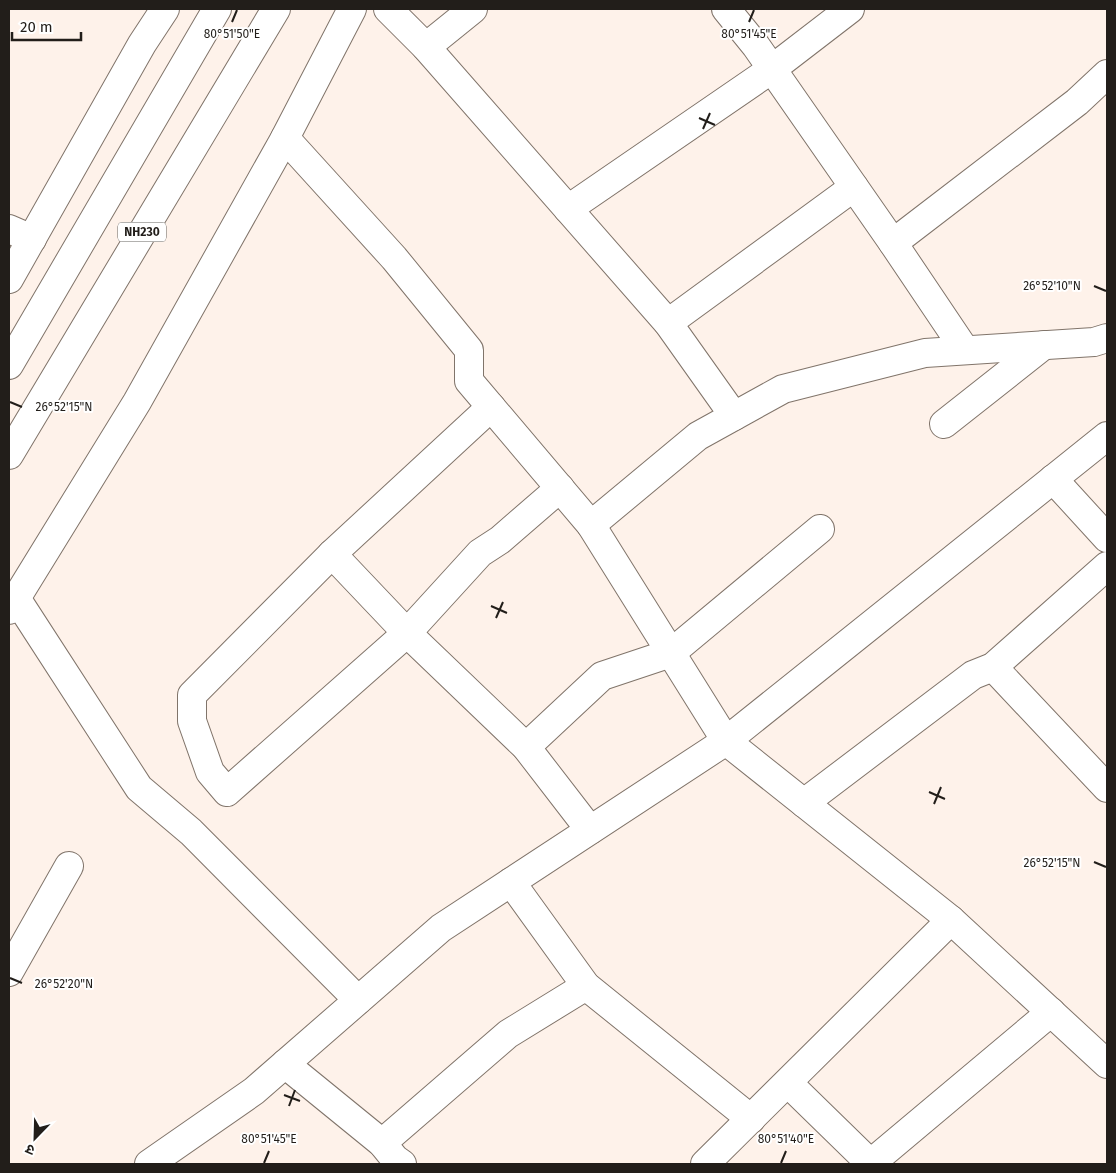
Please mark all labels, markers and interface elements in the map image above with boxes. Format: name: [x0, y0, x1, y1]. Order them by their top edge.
scale bar: [12, 10, 81, 42]
text: 20 m: [20, 18, 53, 36]
text: 80°51'50"E: [204, 27, 260, 41]
text: 80°51'45"E: [721, 27, 777, 41]
road number: NH230: [118, 222, 166, 242]
text: 26°52'10"N: [1023, 279, 1081, 293]
text: 26°52'15"N: [36, 400, 92, 414]
text: 26°52'15"N: [1024, 856, 1080, 870]
text: 26°52'20"N: [35, 977, 93, 991]
north arrow: [10, 1113, 60, 1163]
text: 80°51'45"E: [241, 1132, 297, 1146]
text: 80°51'40"E: [758, 1132, 814, 1146]
text: उ: [22, 1140, 37, 1159]

